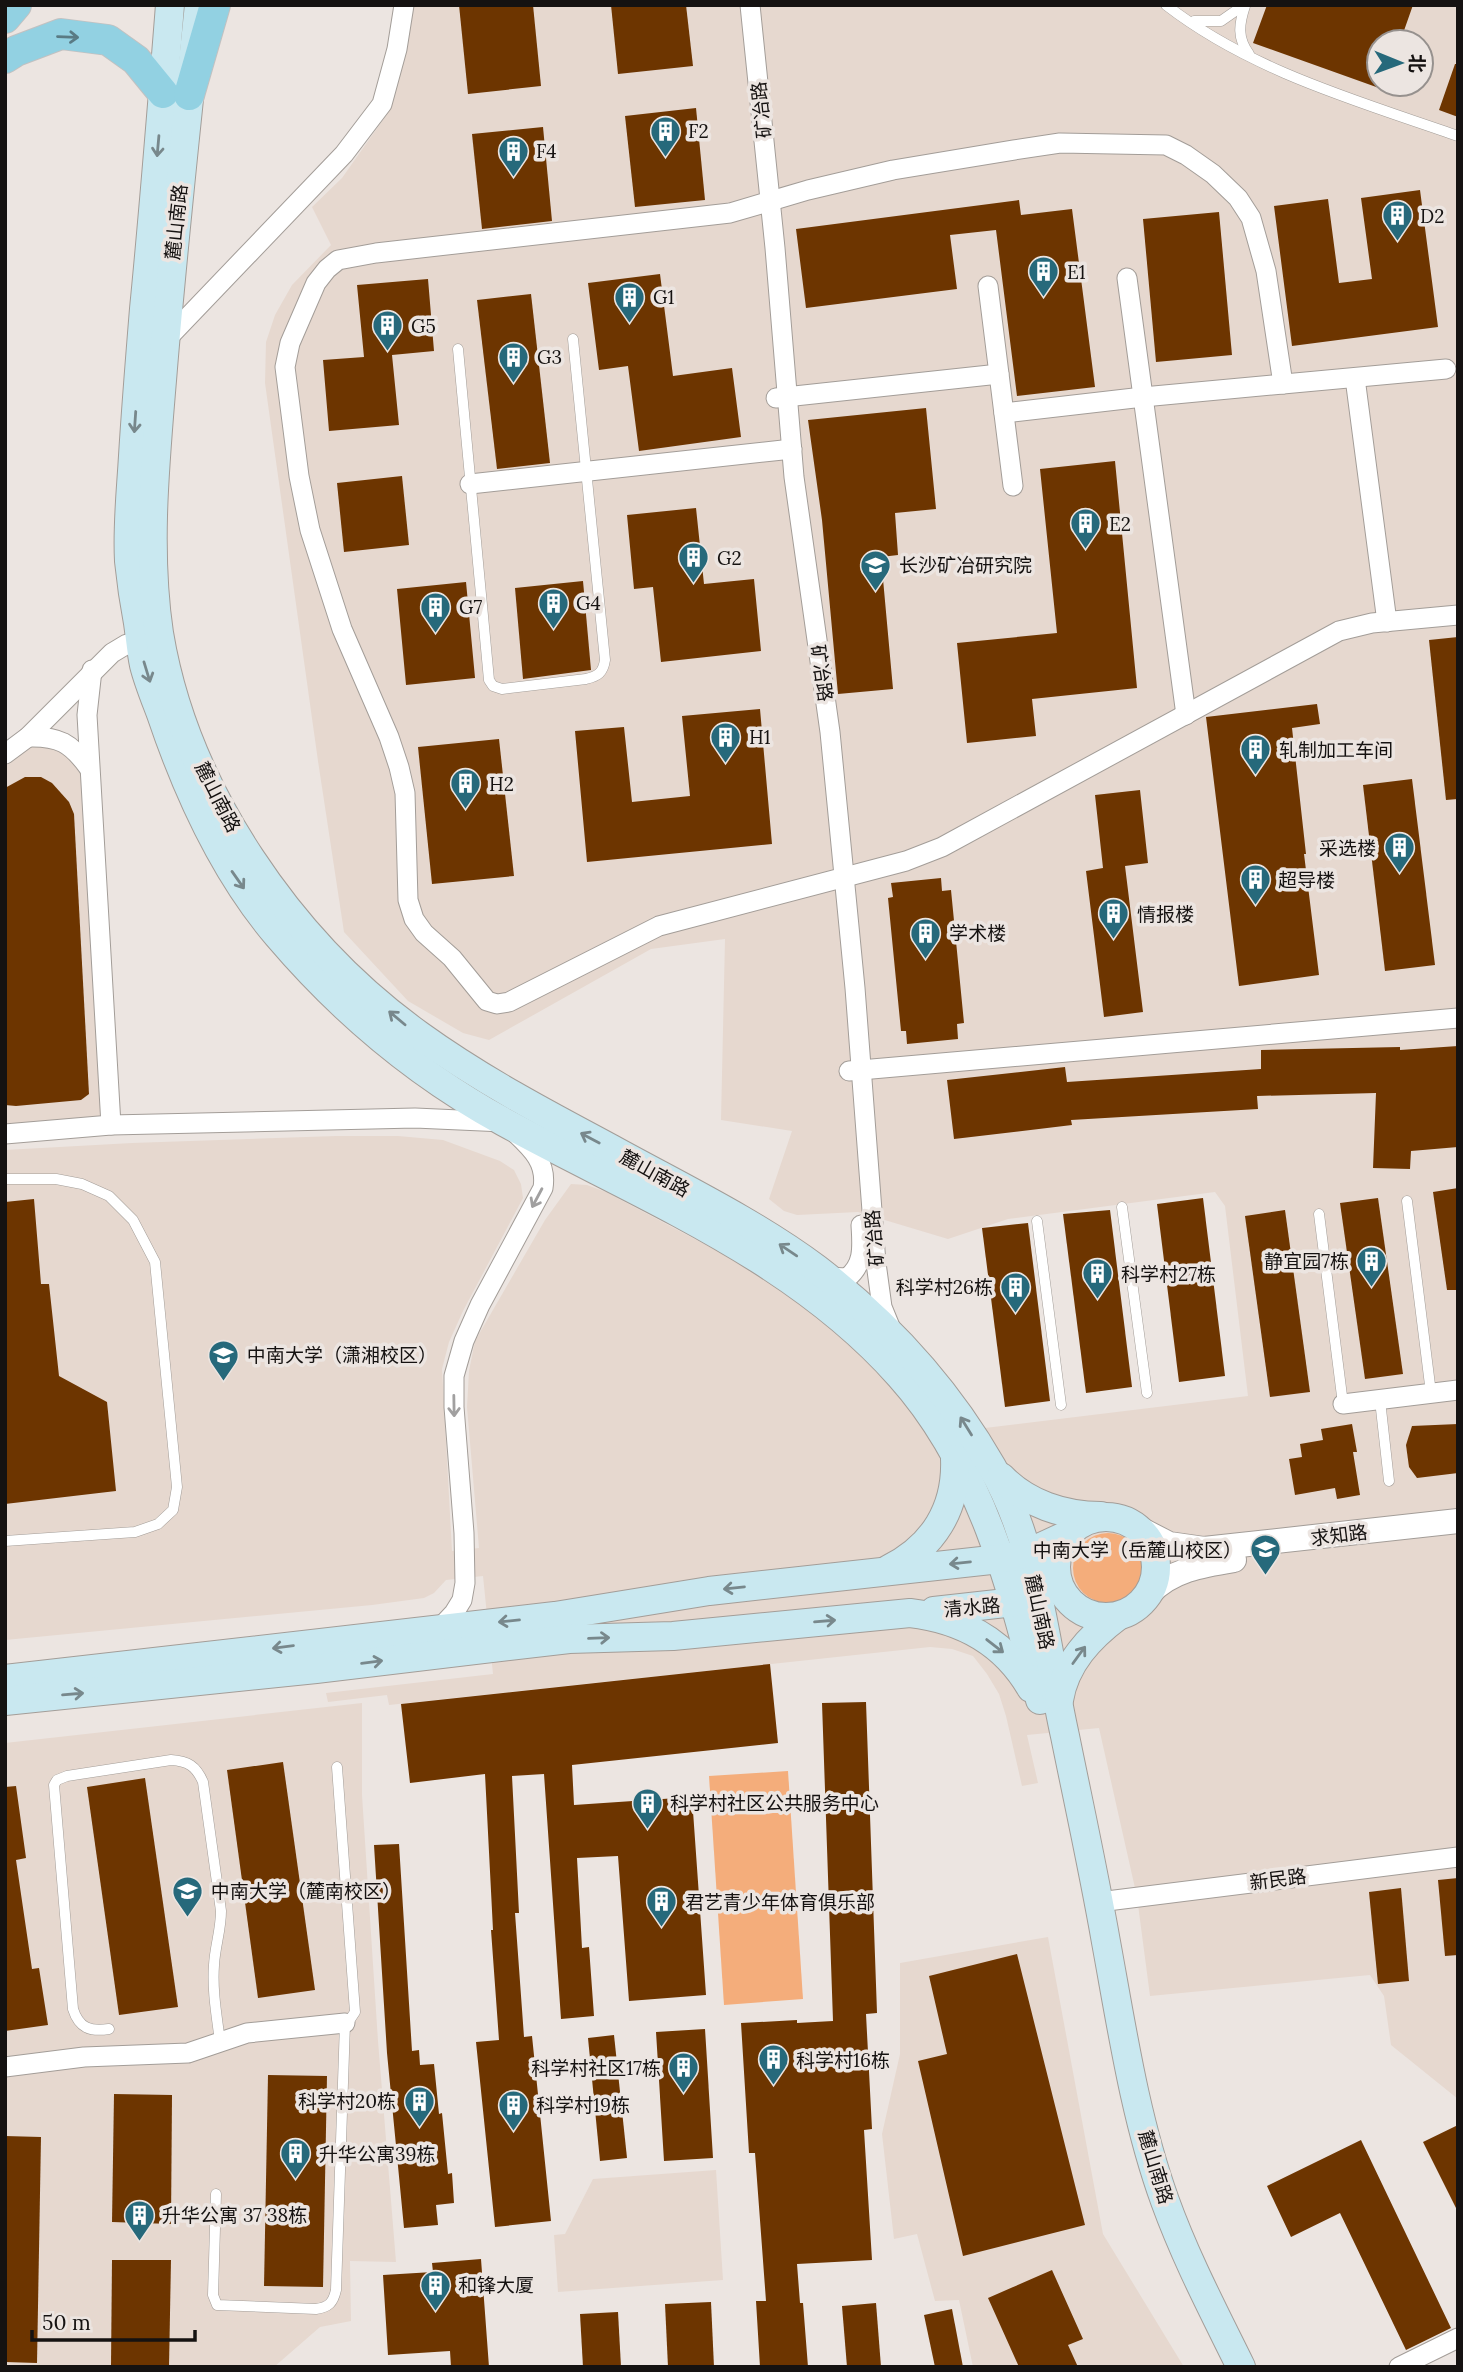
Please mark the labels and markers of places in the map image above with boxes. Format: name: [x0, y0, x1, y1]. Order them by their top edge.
building icon: F2: [648, 114, 682, 158]
place label: F2: [688, 119, 709, 143]
building icon: F4: [496, 134, 530, 178]
place label: F4: [536, 139, 557, 163]
building icon: D2: [1380, 199, 1414, 243]
place label: D2: [1420, 204, 1444, 228]
building icon: E1: [1027, 255, 1061, 299]
place label: E1: [1067, 260, 1086, 284]
building icon: G1: [613, 280, 647, 324]
place label: G1: [653, 285, 674, 309]
building icon: G5: [371, 309, 405, 353]
place label: G5: [411, 314, 436, 338]
building icon: G3: [497, 340, 531, 384]
place label: G3: [537, 345, 562, 369]
building icon: E2: [1069, 507, 1103, 551]
place label: E2: [1109, 512, 1131, 536]
building icon: G2: [677, 541, 711, 585]
place label: G2: [717, 546, 742, 570]
school or university icon: 长沙矿冶研究院: [859, 548, 893, 592]
place label: 长沙矿冶研究院: [899, 553, 1032, 577]
building icon: G4: [536, 586, 570, 630]
building icon: G7: [419, 590, 453, 634]
place label: G4: [576, 591, 601, 615]
place label: G7: [459, 595, 482, 619]
building icon: H1: [709, 720, 743, 764]
place label: H1: [749, 725, 771, 749]
building icon: 轧制加工车间: [1239, 733, 1273, 777]
place label: 轧制加工车间: [1279, 738, 1393, 762]
building icon: H2: [449, 767, 483, 811]
place label: H2: [489, 772, 514, 796]
building icon: 采选楼: [1382, 831, 1416, 875]
place label: 采选楼: [1319, 836, 1376, 860]
building icon: 超导楼: [1238, 863, 1272, 907]
place label: 超导楼: [1278, 868, 1335, 892]
building icon: 情报楼: [1097, 897, 1131, 941]
place label: 情报楼: [1137, 902, 1194, 926]
building icon: 学术楼: [909, 916, 943, 960]
place label: 学术楼: [949, 921, 1006, 945]
building icon: 静宜园7栋: [1355, 1244, 1389, 1288]
place label: 静宜园7栋: [1264, 1249, 1349, 1273]
building icon: 科学村27栋: [1081, 1257, 1115, 1301]
place label: 科学村27栋: [1121, 1262, 1216, 1286]
building icon: 科学村26栋: [999, 1270, 1033, 1314]
place label: 科学村26栋: [896, 1275, 993, 1299]
school or university icon: 中南大学（潇湘校区）: [207, 1338, 241, 1382]
place label: 中南大学（潇湘校区）: [247, 1343, 437, 1367]
school or university icon: 中南大学（岳麓山校区）: [1248, 1533, 1282, 1577]
place label: 中南大学（岳麓山校区）: [1033, 1538, 1242, 1562]
building icon: 科学村社区公共服务中心: [630, 1786, 664, 1830]
place label: 科学村社区公共服务中心: [670, 1791, 879, 1815]
school or university icon: 中南大学（麓南校区）: [171, 1874, 205, 1918]
place label: 中南大学（麓南校区）: [211, 1879, 401, 1903]
building icon: 君艺青少年体育俱乐部: [645, 1885, 679, 1929]
place label: 君艺青少年体育俱乐部: [685, 1890, 875, 1914]
building icon: 科学村16栋: [756, 2043, 790, 2087]
place label: 科学村16栋: [796, 2048, 890, 2072]
building icon: 科学村社区17栋: [667, 2051, 701, 2095]
place label: 科学村社区17栋: [531, 2056, 661, 2080]
building icon: 科学村20栋: [402, 2084, 436, 2128]
building icon: 科学村19栋: [496, 2088, 530, 2132]
place label: 科学村20栋: [298, 2089, 396, 2113]
place label: 科学村19栋: [536, 2093, 630, 2117]
building icon: 升华公寓39栋: [279, 2137, 313, 2181]
place label: 升华公寓39栋: [319, 2142, 436, 2166]
building icon: 升华公寓 37 38栋: [122, 2198, 156, 2242]
place label: 升华公寓 37 38栋: [162, 2203, 307, 2227]
building icon: 和锋大厦: [418, 2268, 452, 2312]
place label: 和锋大厦: [458, 2273, 534, 2297]

